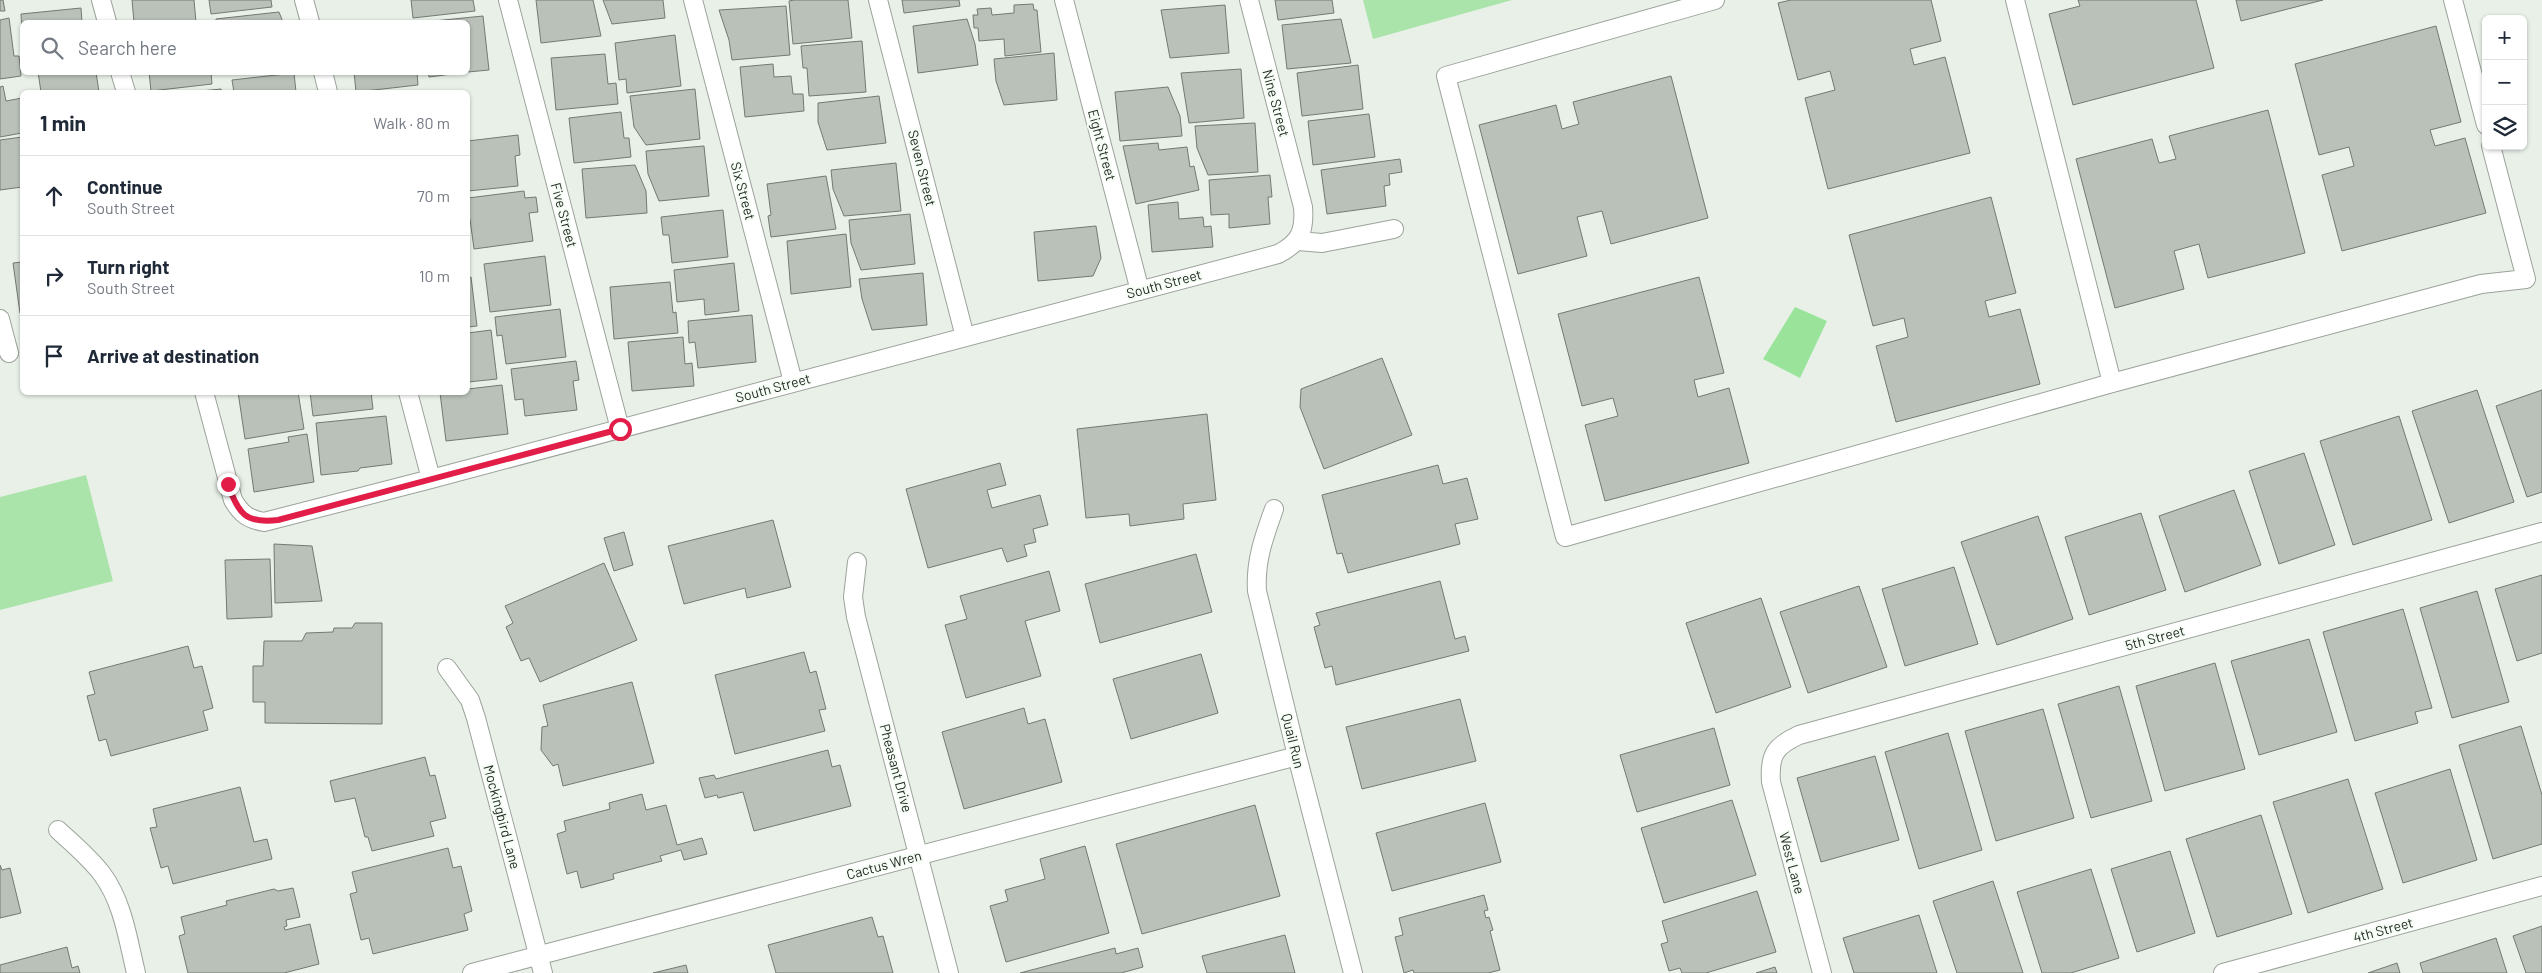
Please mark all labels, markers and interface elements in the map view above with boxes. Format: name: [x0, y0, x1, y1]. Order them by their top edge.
map controls: [2482, 15, 2527, 150]
button: +: [2482, 15, 2527, 60]
search box: [20, 20, 470, 75]
icon: search: [38, 34, 66, 62]
text: Search here: [78, 36, 177, 59]
button: −: [2482, 60, 2527, 105]
street label: Nine Street: [1259, 67, 1294, 138]
button: layers: [2482, 105, 2527, 150]
street label: Eight Street: [1085, 107, 1120, 182]
text: 1 min: [40, 110, 86, 135]
text: Walk · 80 m: [373, 113, 450, 132]
street label: Seven Street: [905, 128, 940, 208]
street label: Six Street: [728, 160, 759, 222]
text: Continue: [87, 175, 163, 198]
street label: Five Street: [548, 181, 581, 249]
icon: ahead: [40, 182, 68, 210]
text: 70 m: [417, 186, 450, 205]
text: South Street: [87, 198, 175, 217]
text: Turn right: [87, 255, 169, 278]
icon: right: [40, 262, 68, 290]
street label: South Street: [1124, 265, 1203, 302]
text: 10 m: [419, 266, 450, 285]
text: South Street: [87, 278, 175, 297]
icon: arrive: [40, 342, 68, 370]
text: Arrive at destination: [87, 344, 259, 367]
street label: South Street: [733, 369, 812, 406]
route start: [609, 418, 632, 441]
route end: [217, 473, 240, 496]
street label: 5th Street: [2123, 621, 2186, 654]
street label: Quail Run: [1278, 712, 1308, 770]
street label: Pheasant Drive: [877, 722, 916, 814]
street label: Mockingbird Lane: [480, 763, 525, 871]
street label: West Lane: [1776, 830, 1809, 896]
street label: Cactus Wren: [844, 846, 923, 883]
street label: 4th Street: [2351, 913, 2415, 946]

